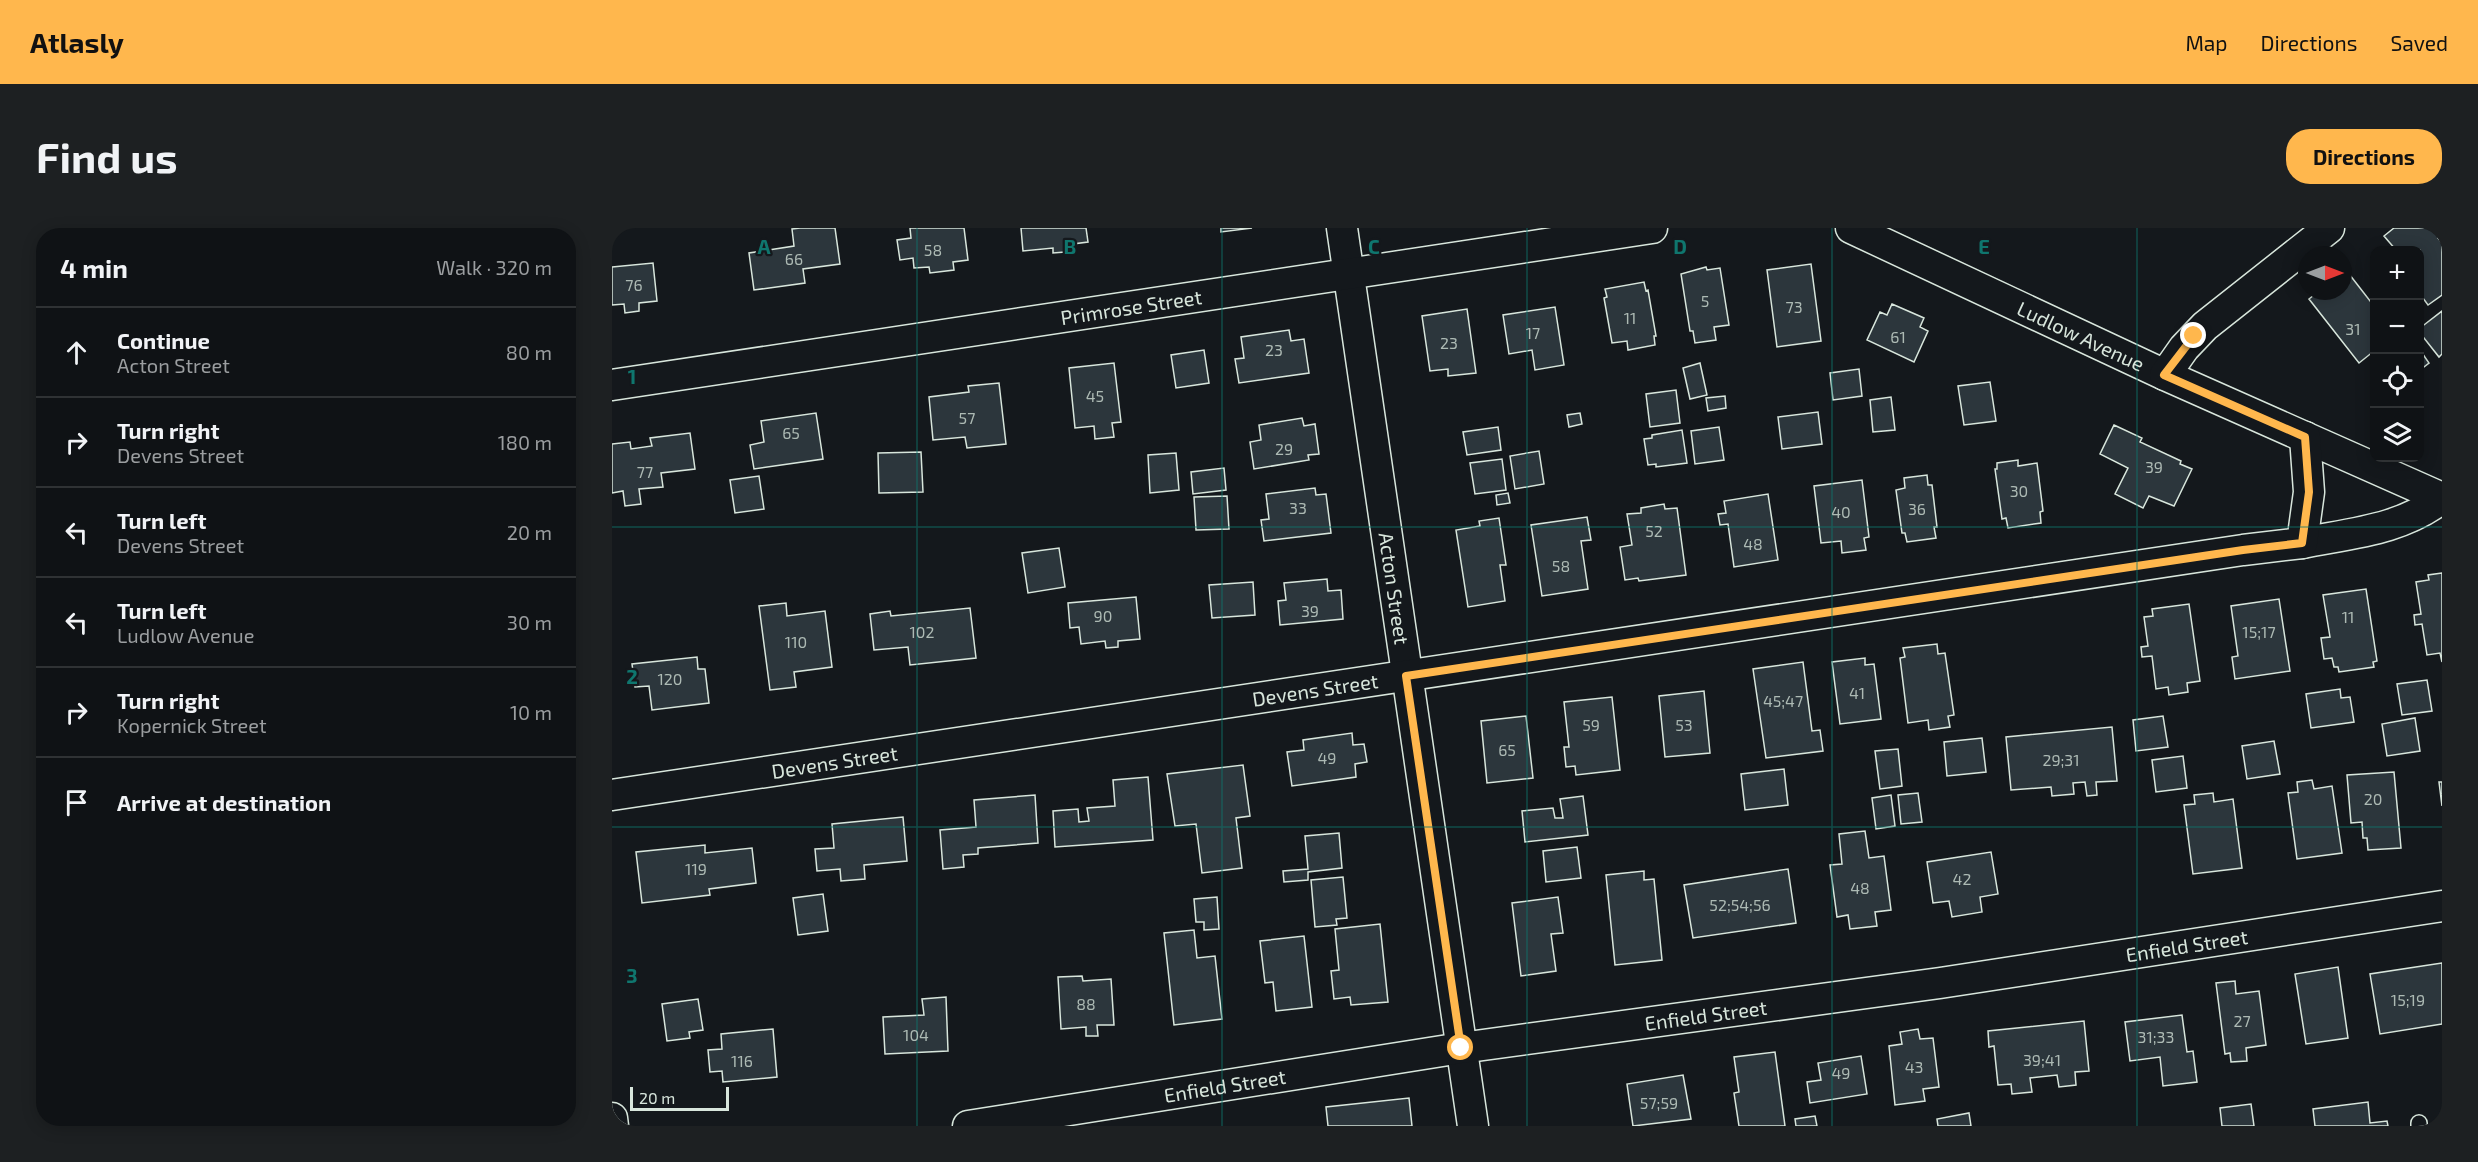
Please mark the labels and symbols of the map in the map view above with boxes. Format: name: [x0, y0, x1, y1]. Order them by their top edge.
text: A: [757, 234, 771, 258]
text: B: [1064, 234, 1076, 258]
text: C: [1368, 234, 1380, 258]
text: D: [1673, 234, 1687, 258]
text: E: [1978, 234, 1990, 258]
house number: 58: [924, 240, 942, 259]
north arrow: [2298, 246, 2352, 300]
house number: 66: [785, 249, 803, 268]
house number: 76: [625, 275, 643, 294]
street label: Primrose Street: [1059, 284, 1204, 329]
house number: 5: [1701, 291, 1709, 310]
street label: Ludlow Avenue: [2014, 296, 2148, 376]
house number: 73: [1785, 297, 1803, 316]
house number: 11: [1624, 308, 1636, 327]
house number: 31: [2345, 319, 2361, 338]
route end: [2180, 322, 2206, 348]
house number: 17: [1526, 323, 1540, 342]
house number: 61: [1890, 327, 1906, 346]
house number: 23: [1440, 333, 1458, 352]
house number: 23: [1265, 340, 1283, 359]
text: 1: [628, 364, 636, 388]
house number: 45: [1086, 386, 1104, 405]
house number: 57: [959, 408, 975, 427]
house number: 65: [782, 423, 800, 442]
house number: 29: [1275, 439, 1293, 458]
house number: 39: [2145, 457, 2163, 476]
house number: 77: [637, 462, 653, 481]
house number: 30: [2010, 481, 2028, 500]
house number: 33: [1289, 498, 1307, 517]
house number: 36: [1908, 499, 1926, 518]
house number: 40: [1831, 502, 1851, 521]
house number: 52: [1645, 521, 1663, 540]
street label: Acton Street: [1375, 531, 1415, 646]
house number: 48: [1743, 534, 1763, 553]
house number: 58: [1552, 556, 1570, 575]
house number: 39: [1301, 601, 1319, 620]
house number: 90: [1094, 606, 1112, 625]
house number: 11: [2342, 607, 2354, 626]
house number: 102: [909, 622, 935, 641]
house number: 15;17: [2242, 622, 2276, 641]
house number: 110: [785, 632, 807, 651]
text: 2: [626, 664, 638, 688]
street label: Devens Street: [1250, 668, 1380, 711]
house number: 120: [657, 669, 683, 688]
house number: 41: [1849, 683, 1865, 702]
house number: 45;47: [1763, 691, 1803, 710]
house number: 59: [1582, 715, 1600, 734]
house number: 53: [1675, 715, 1693, 734]
street label: Devens Street: [770, 740, 899, 783]
house number: 65: [1498, 740, 1516, 759]
house number: 49: [1318, 748, 1337, 767]
house number: 29;31: [2042, 750, 2080, 769]
house number: 20: [2364, 789, 2382, 808]
house number: 119: [685, 859, 707, 878]
house number: 42: [1953, 869, 1971, 888]
house number: 48: [1850, 878, 1870, 897]
house number: 52;54;56: [1709, 895, 1771, 914]
street label: Enfield Street: [2124, 924, 2250, 966]
text: 3: [626, 963, 638, 987]
house number: 15;19: [2391, 990, 2425, 1009]
house number: 88: [1076, 994, 1096, 1013]
street label: Enfield Street: [1643, 995, 1769, 1035]
house number: 27: [2233, 1011, 2251, 1030]
house number: 104: [903, 1025, 929, 1044]
house number: 31;33: [2138, 1027, 2174, 1046]
route start: [1447, 1034, 1473, 1060]
house number: 39;41: [2023, 1050, 2061, 1069]
house number: 116: [731, 1051, 753, 1070]
house number: 43: [1905, 1057, 1923, 1076]
house number: 49: [1832, 1063, 1851, 1082]
street label: Enfield Street: [1162, 1064, 1288, 1107]
scale bar: [630, 1084, 729, 1112]
house number: 57;59: [1640, 1093, 1678, 1112]

